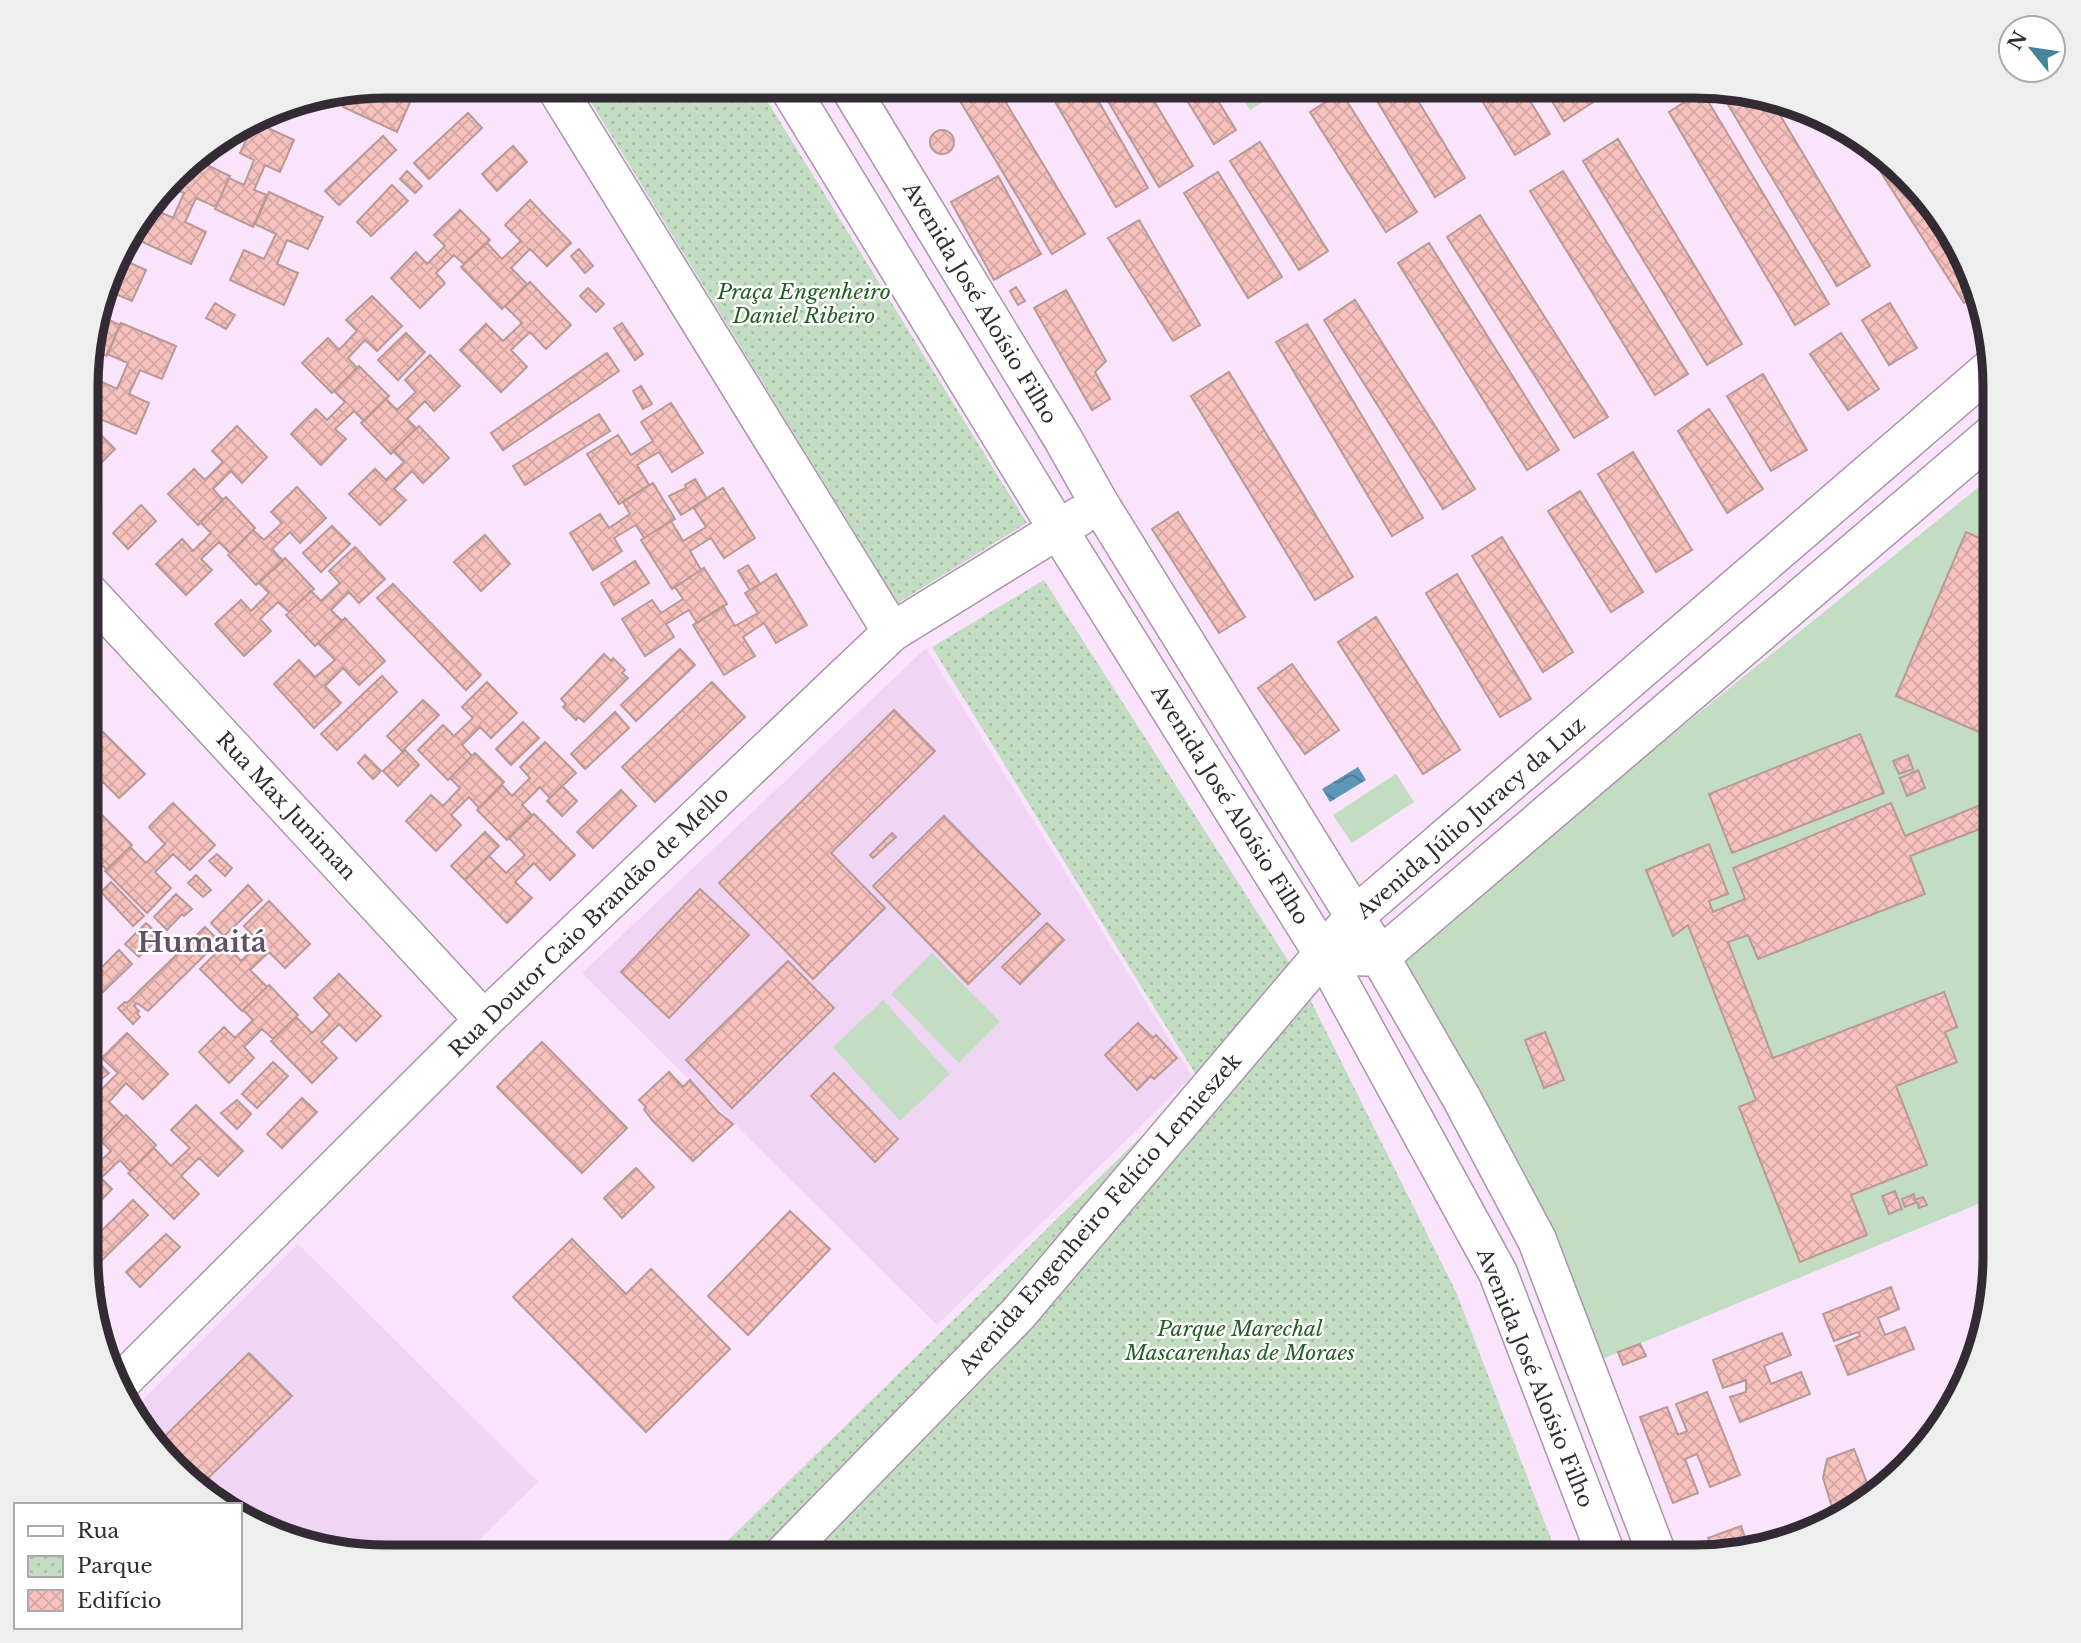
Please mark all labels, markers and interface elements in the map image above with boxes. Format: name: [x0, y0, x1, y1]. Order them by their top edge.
north arrow: [1997, 14, 2067, 84]
text: N: [2003, 27, 2032, 54]
street label: Avenida José Aloísio Filho: [897, 177, 1063, 429]
park label: Praça Engenheiro Daniel Ribeiro: [716, 279, 891, 329]
street label: Avenida José Aloísio Filho: [1145, 680, 1315, 930]
street label: Avenida Júlio Juracy da Luz: [1351, 712, 1591, 925]
street label: Rua Max Juniman: [211, 726, 361, 886]
street label: Rua Doutor Caio Brandão de Mello: [444, 781, 734, 1063]
district label: Humaitá: [137, 925, 267, 960]
street label: Avenida Engenheiro Felício Lemieszek: [953, 1048, 1247, 1381]
street label: Avenida José Aloísio Filho: [1471, 1244, 1599, 1511]
park label: Parque Marechal Mascarenhas de Moraes: [1124, 1316, 1355, 1366]
legend: [14, 1503, 242, 1629]
text: Rua: [77, 1518, 120, 1544]
text: Parque: [77, 1553, 152, 1579]
text: Edifício: [77, 1588, 162, 1614]

